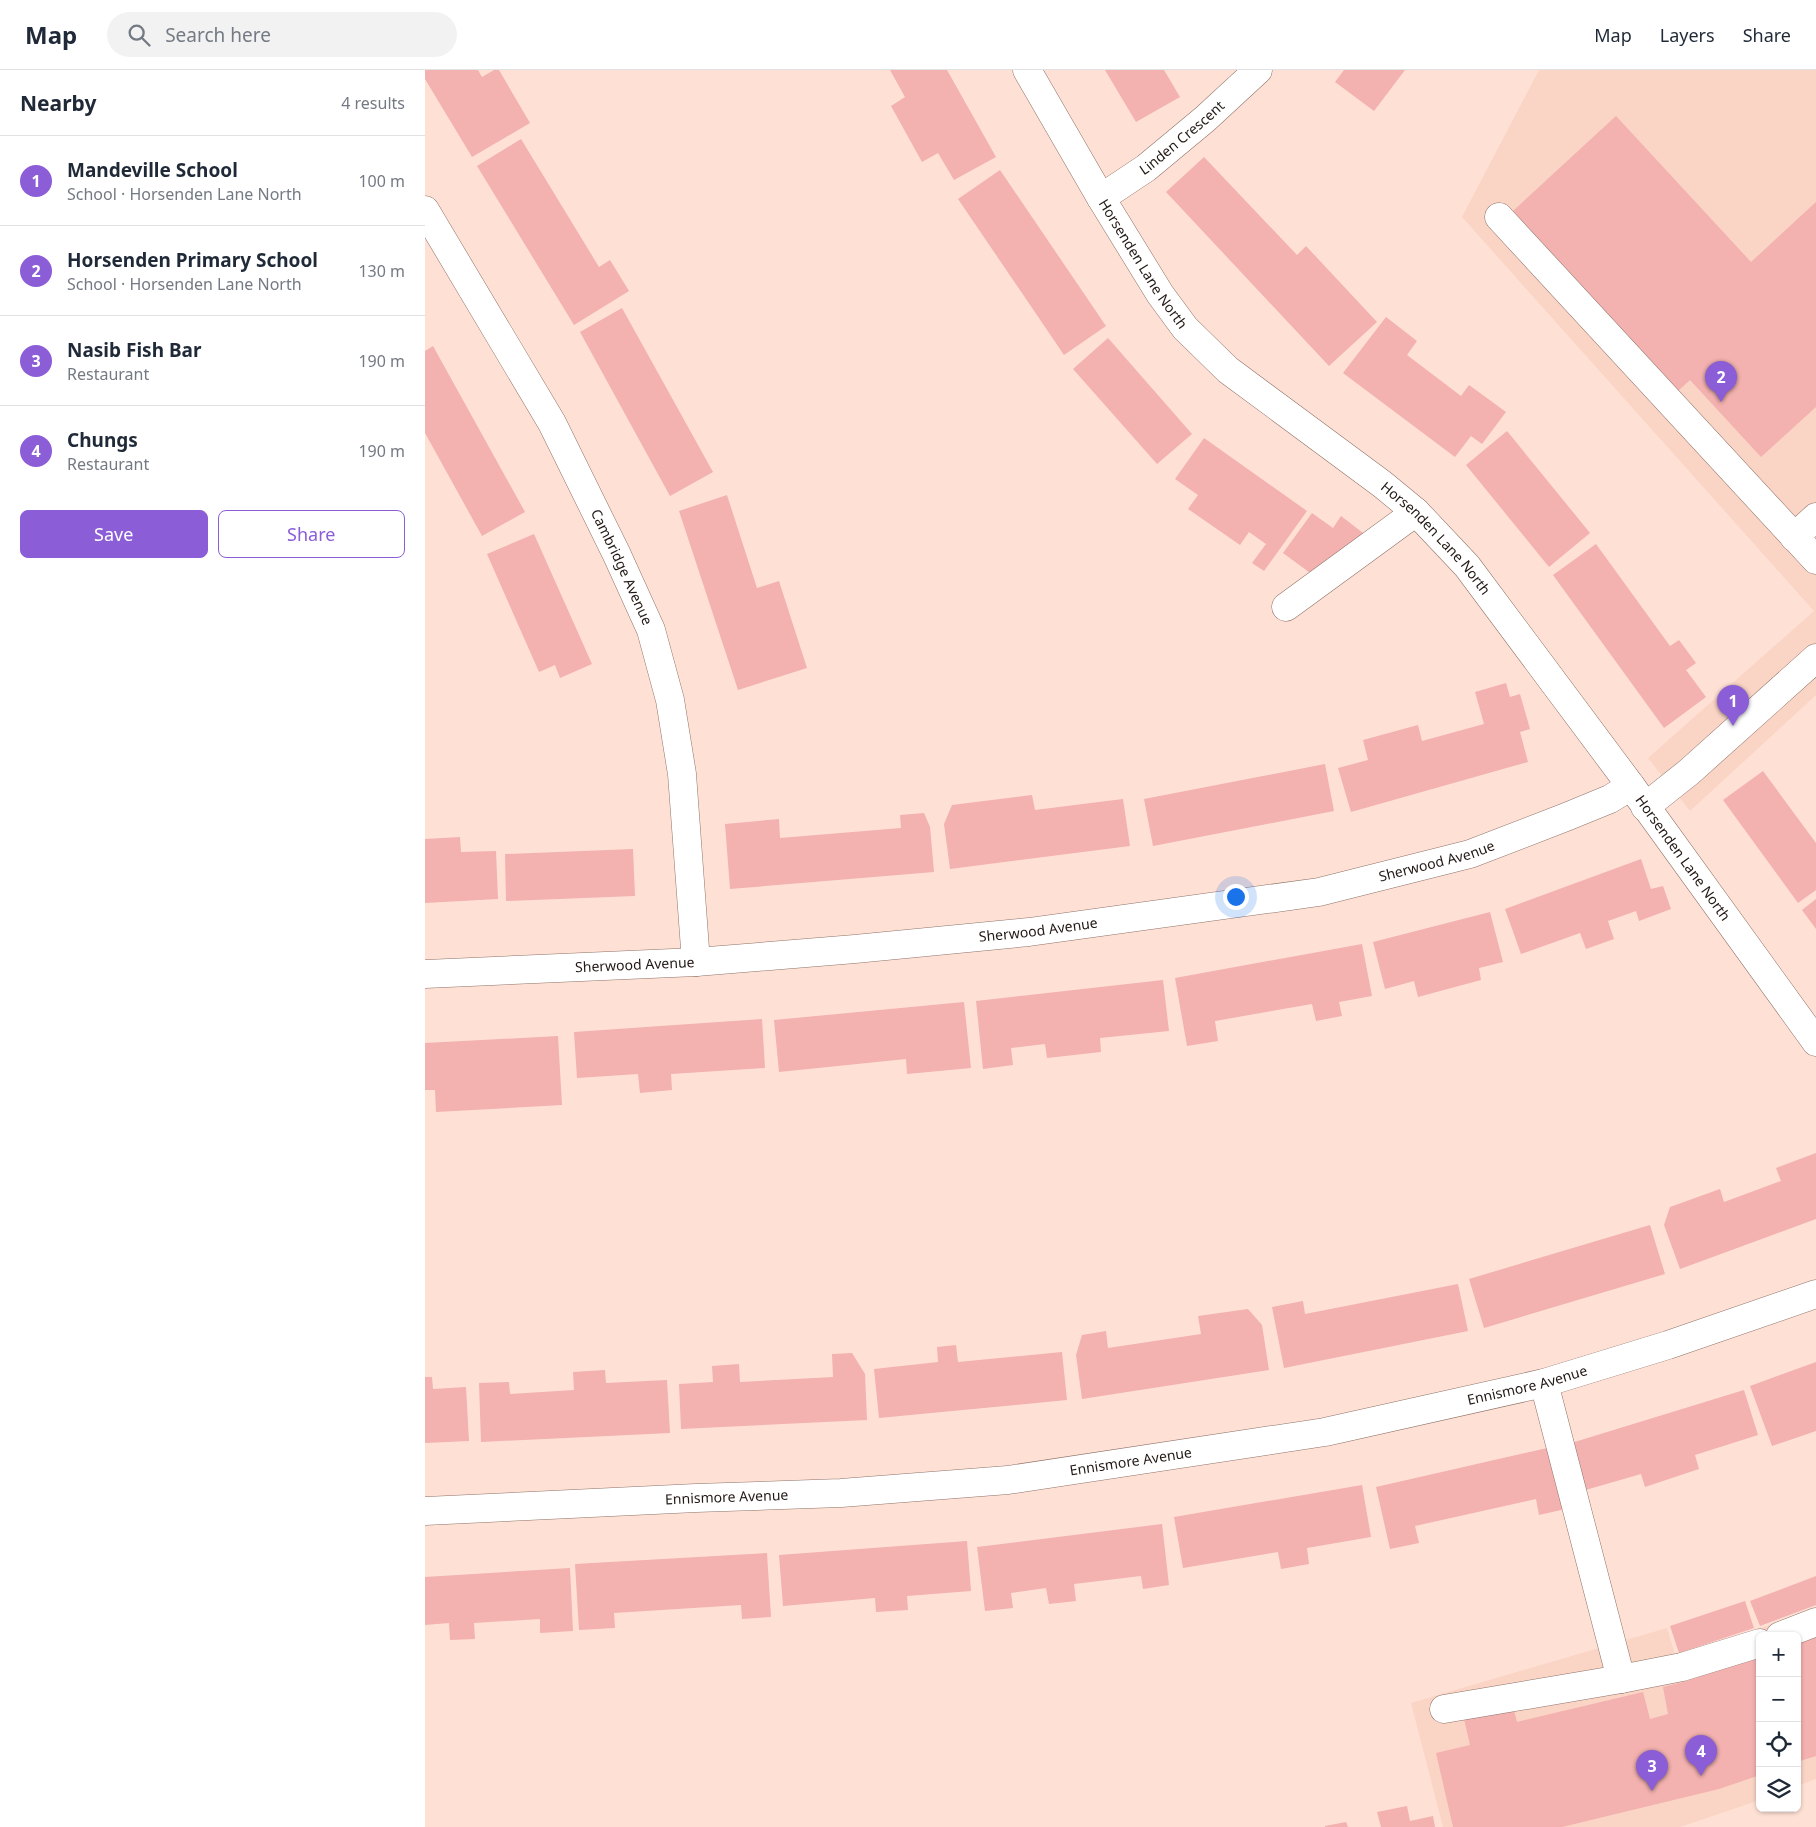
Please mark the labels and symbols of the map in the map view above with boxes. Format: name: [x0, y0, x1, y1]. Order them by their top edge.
street label: Linden Crescent: [1135, 96, 1228, 179]
street label: Horsenden Lane North: [1095, 195, 1192, 332]
pin: 2: [1705, 361, 1737, 402]
street label: Horsenden Lane North: [1377, 477, 1495, 598]
street label: Cambridge Avenue: [587, 506, 657, 628]
pin: 1: [1717, 685, 1749, 726]
street label: Horsenden Lane North: [1632, 791, 1735, 924]
street label: Sherwood Avenue: [1377, 835, 1497, 886]
your location: [1223, 884, 1249, 910]
street label: Sherwood Avenue: [978, 913, 1099, 946]
street label: Sherwood Avenue: [575, 952, 695, 976]
street label: Ennismore Avenue: [1465, 1360, 1589, 1409]
street label: Ennismore Avenue: [1068, 1442, 1193, 1480]
street label: Ennismore Avenue: [665, 1485, 789, 1508]
pin: 4: [1685, 1735, 1717, 1776]
pin: 3: [1636, 1750, 1668, 1791]

